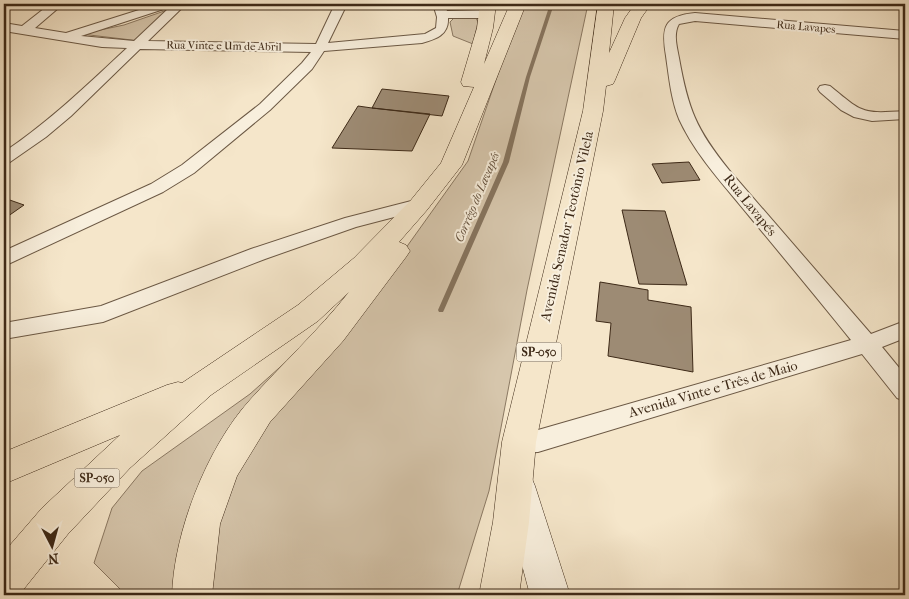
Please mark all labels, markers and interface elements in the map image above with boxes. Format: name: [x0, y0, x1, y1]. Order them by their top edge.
street label: Rua Lavapes: [776, 18, 836, 36]
street label: Rua Vinte e Um de Abril: [166, 38, 282, 54]
street label: Avenida Senador Teotônio Vilela: [537, 129, 597, 324]
water label: Corrégo do Lavapés: [452, 150, 502, 244]
street label: Rua Lavapés: [720, 170, 780, 240]
road number: SP-050: [516, 342, 562, 362]
street label: Avenida Vinte e Três de Maio: [625, 357, 800, 422]
road number: SP-050: [74, 468, 120, 488]
north arrow: [28, 522, 78, 572]
text: N: [47, 549, 59, 567]

